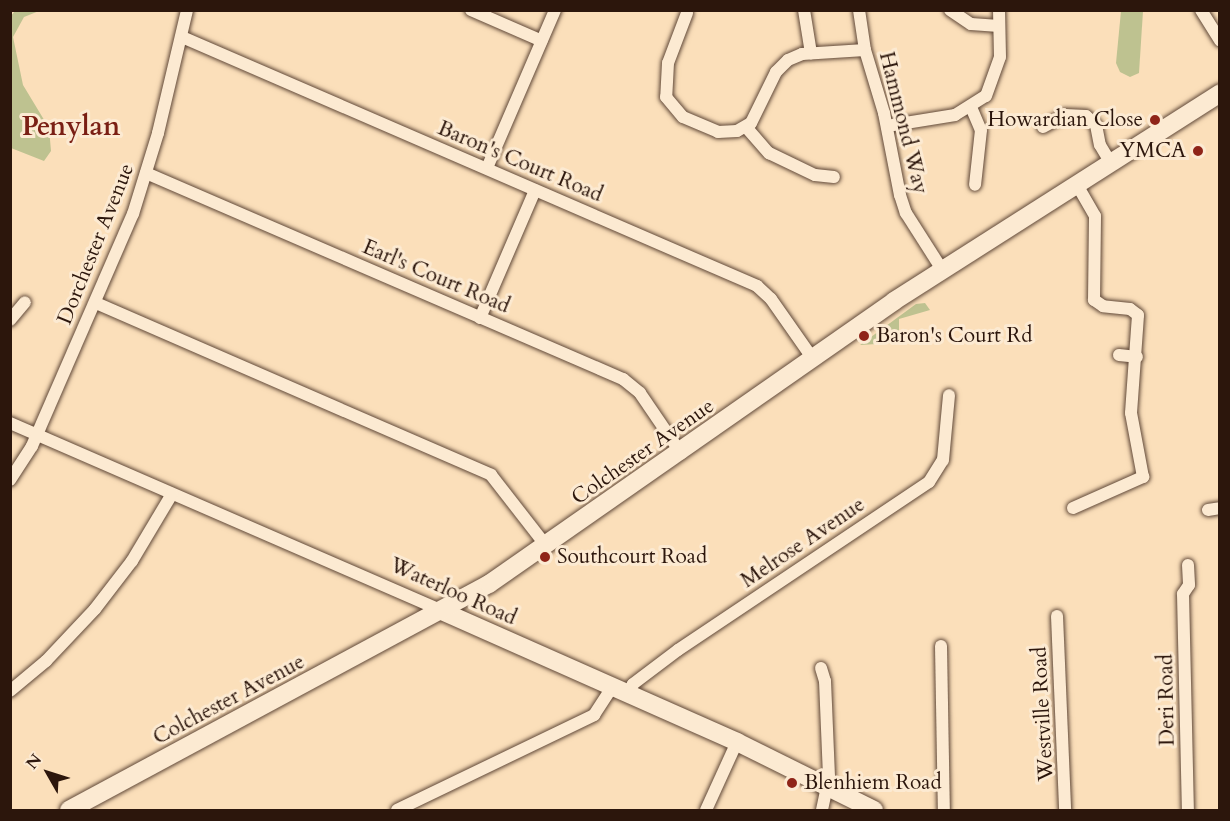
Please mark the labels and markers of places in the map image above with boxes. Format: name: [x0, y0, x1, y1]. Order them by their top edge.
place label: Howardian Close: [987, 107, 1143, 133]
marker: Howardian Close: [1148, 113, 1162, 127]
place label: YMCA: [1120, 138, 1186, 164]
marker: YMCA: [1191, 144, 1205, 158]
place label: Baron's Court Rd: [876, 323, 1032, 349]
marker: Baron's Court Rd: [857, 329, 871, 343]
place label: Southcourt Road: [557, 544, 707, 570]
marker: Southcourt Road: [538, 550, 552, 564]
place label: Blenhiem Road: [804, 770, 942, 796]
marker: Blenhiem Road: [785, 776, 799, 790]

